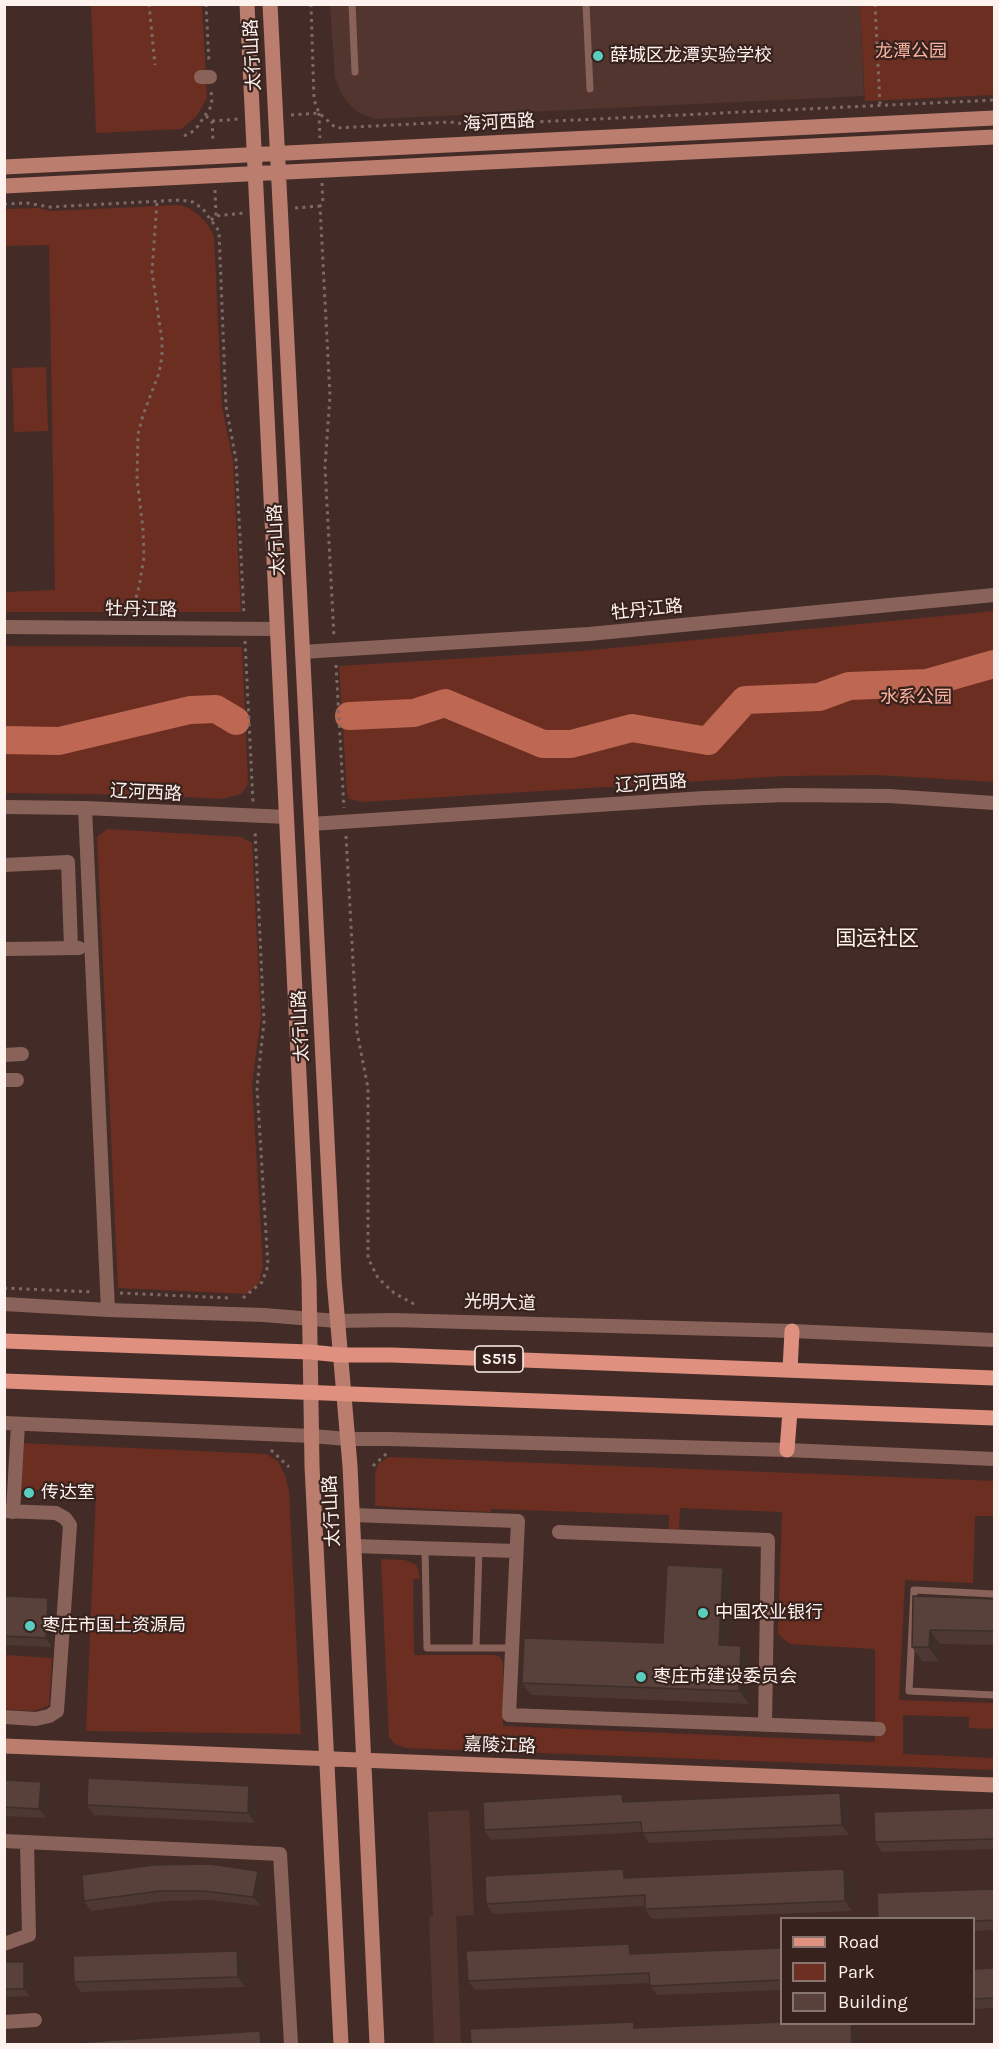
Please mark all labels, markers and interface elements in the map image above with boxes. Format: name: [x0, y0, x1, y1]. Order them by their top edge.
street label: 太行山路: [240, 18, 266, 92]
park label: 龙潭公园: [875, 41, 947, 63]
place label: 薛城区龙潭实验学校: [610, 45, 772, 67]
marker: 薛城区龙潭实验学校: [591, 49, 605, 63]
street label: 海河西路: [462, 110, 536, 136]
street label: 太行山路: [264, 503, 290, 577]
street label: 牡丹江路: [610, 595, 684, 625]
street label: 牡丹江路: [105, 599, 177, 621]
park label: 水系公园: [880, 687, 952, 709]
street label: 辽河西路: [614, 771, 688, 797]
street label: 辽河西路: [109, 780, 183, 806]
district label: 国运社区: [835, 926, 919, 952]
street label: 太行山路: [288, 989, 314, 1063]
street label: 光明大道: [464, 1291, 536, 1315]
road number: S515: [475, 1346, 523, 1372]
street label: 太行山路: [319, 1474, 345, 1548]
place label: 传达室: [41, 1482, 95, 1504]
marker: 传达室: [22, 1486, 36, 1500]
place label: 中国农业银行: [715, 1602, 823, 1624]
marker: 中国农业银行: [696, 1606, 710, 1620]
place label: 枣庄市国土资源局: [42, 1615, 186, 1637]
marker: 枣庄市国土资源局: [23, 1619, 37, 1633]
place label: 枣庄市建设委员会: [653, 1666, 797, 1688]
marker: 枣庄市建设委员会: [634, 1670, 648, 1684]
street label: 嘉陵江路: [464, 1734, 536, 1758]
legend: [780, 1917, 975, 2025]
text: Road: [838, 1931, 879, 1953]
text: Park: [838, 1961, 875, 1983]
text: Building: [838, 1991, 908, 2013]

